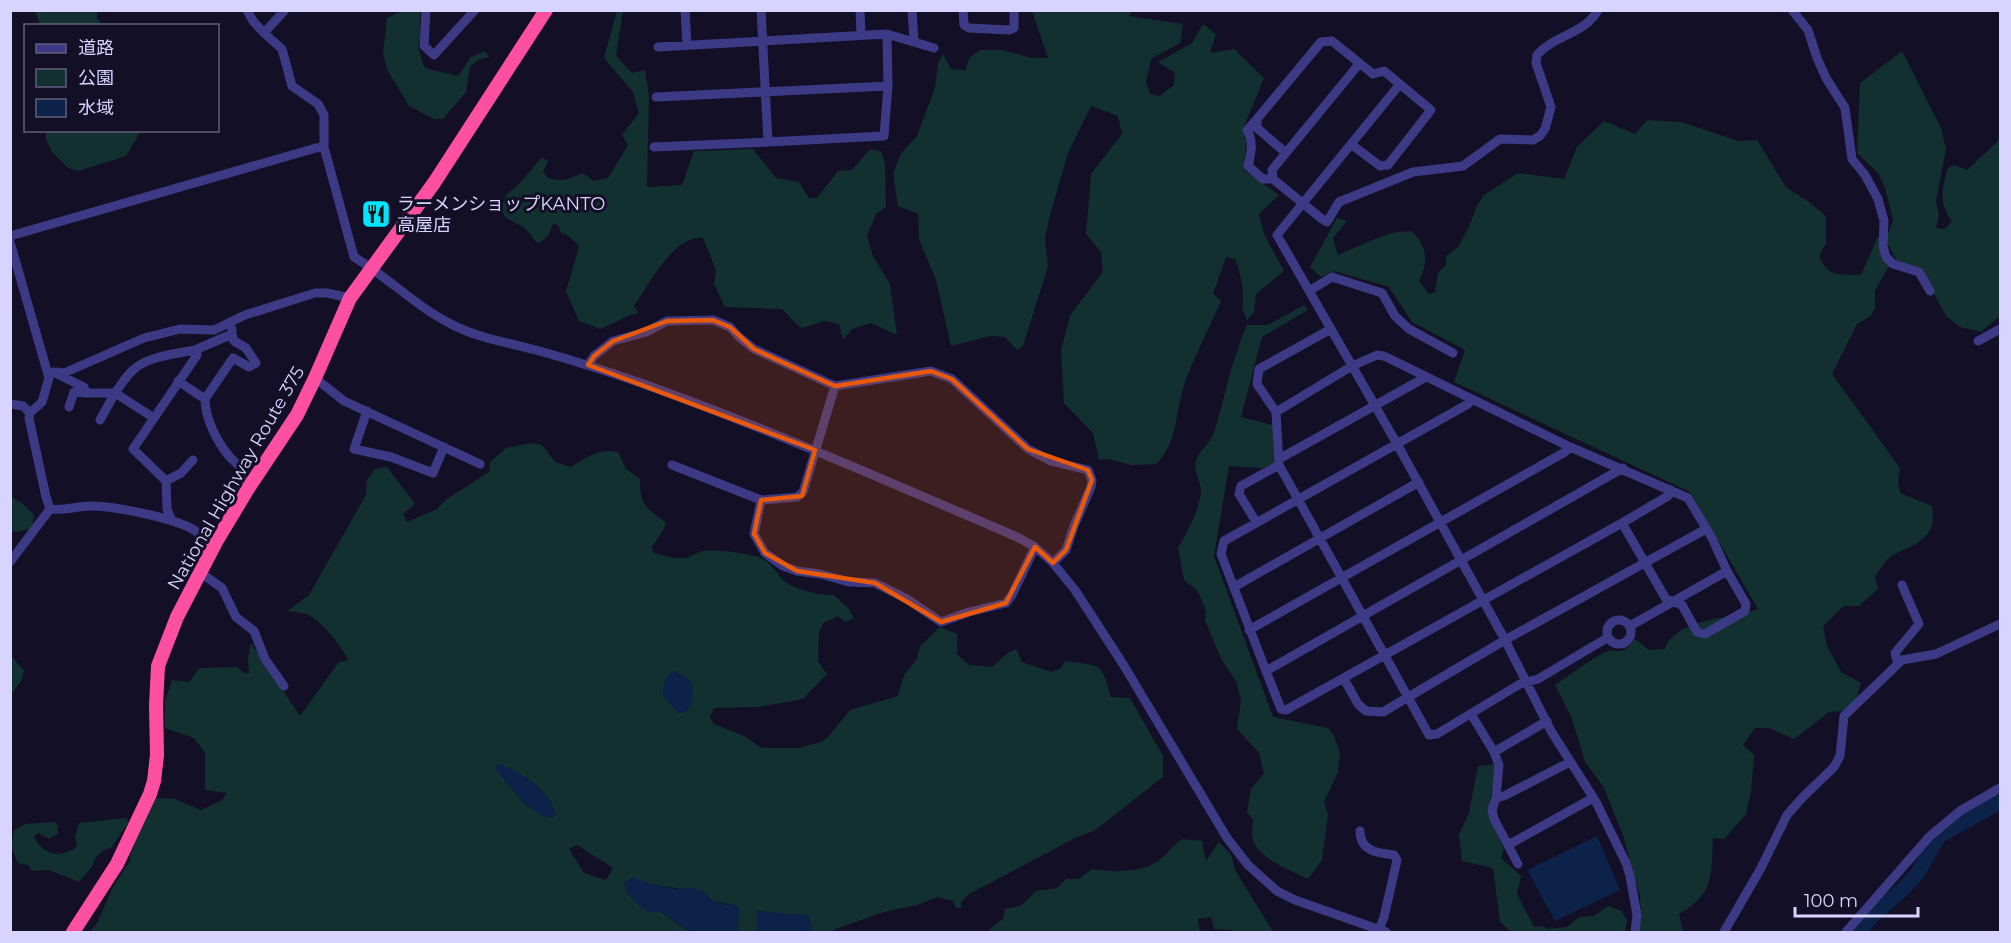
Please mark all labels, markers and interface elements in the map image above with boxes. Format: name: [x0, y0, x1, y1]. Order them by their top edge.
legend: [24, 24, 219, 132]
text: 道路: [78, 37, 114, 59]
text: 公園: [78, 67, 114, 89]
text: 水域: [78, 97, 114, 119]
place label: ラーメンショップKANTO 高屋店: [397, 193, 605, 236]
restaurant icon: ラーメンショップKANTO 高屋店: [360, 198, 392, 230]
street label: National Highway Route 375: [163, 362, 309, 594]
scale bar: [1795, 880, 1918, 918]
text: 100 m: [1804, 890, 1858, 912]

